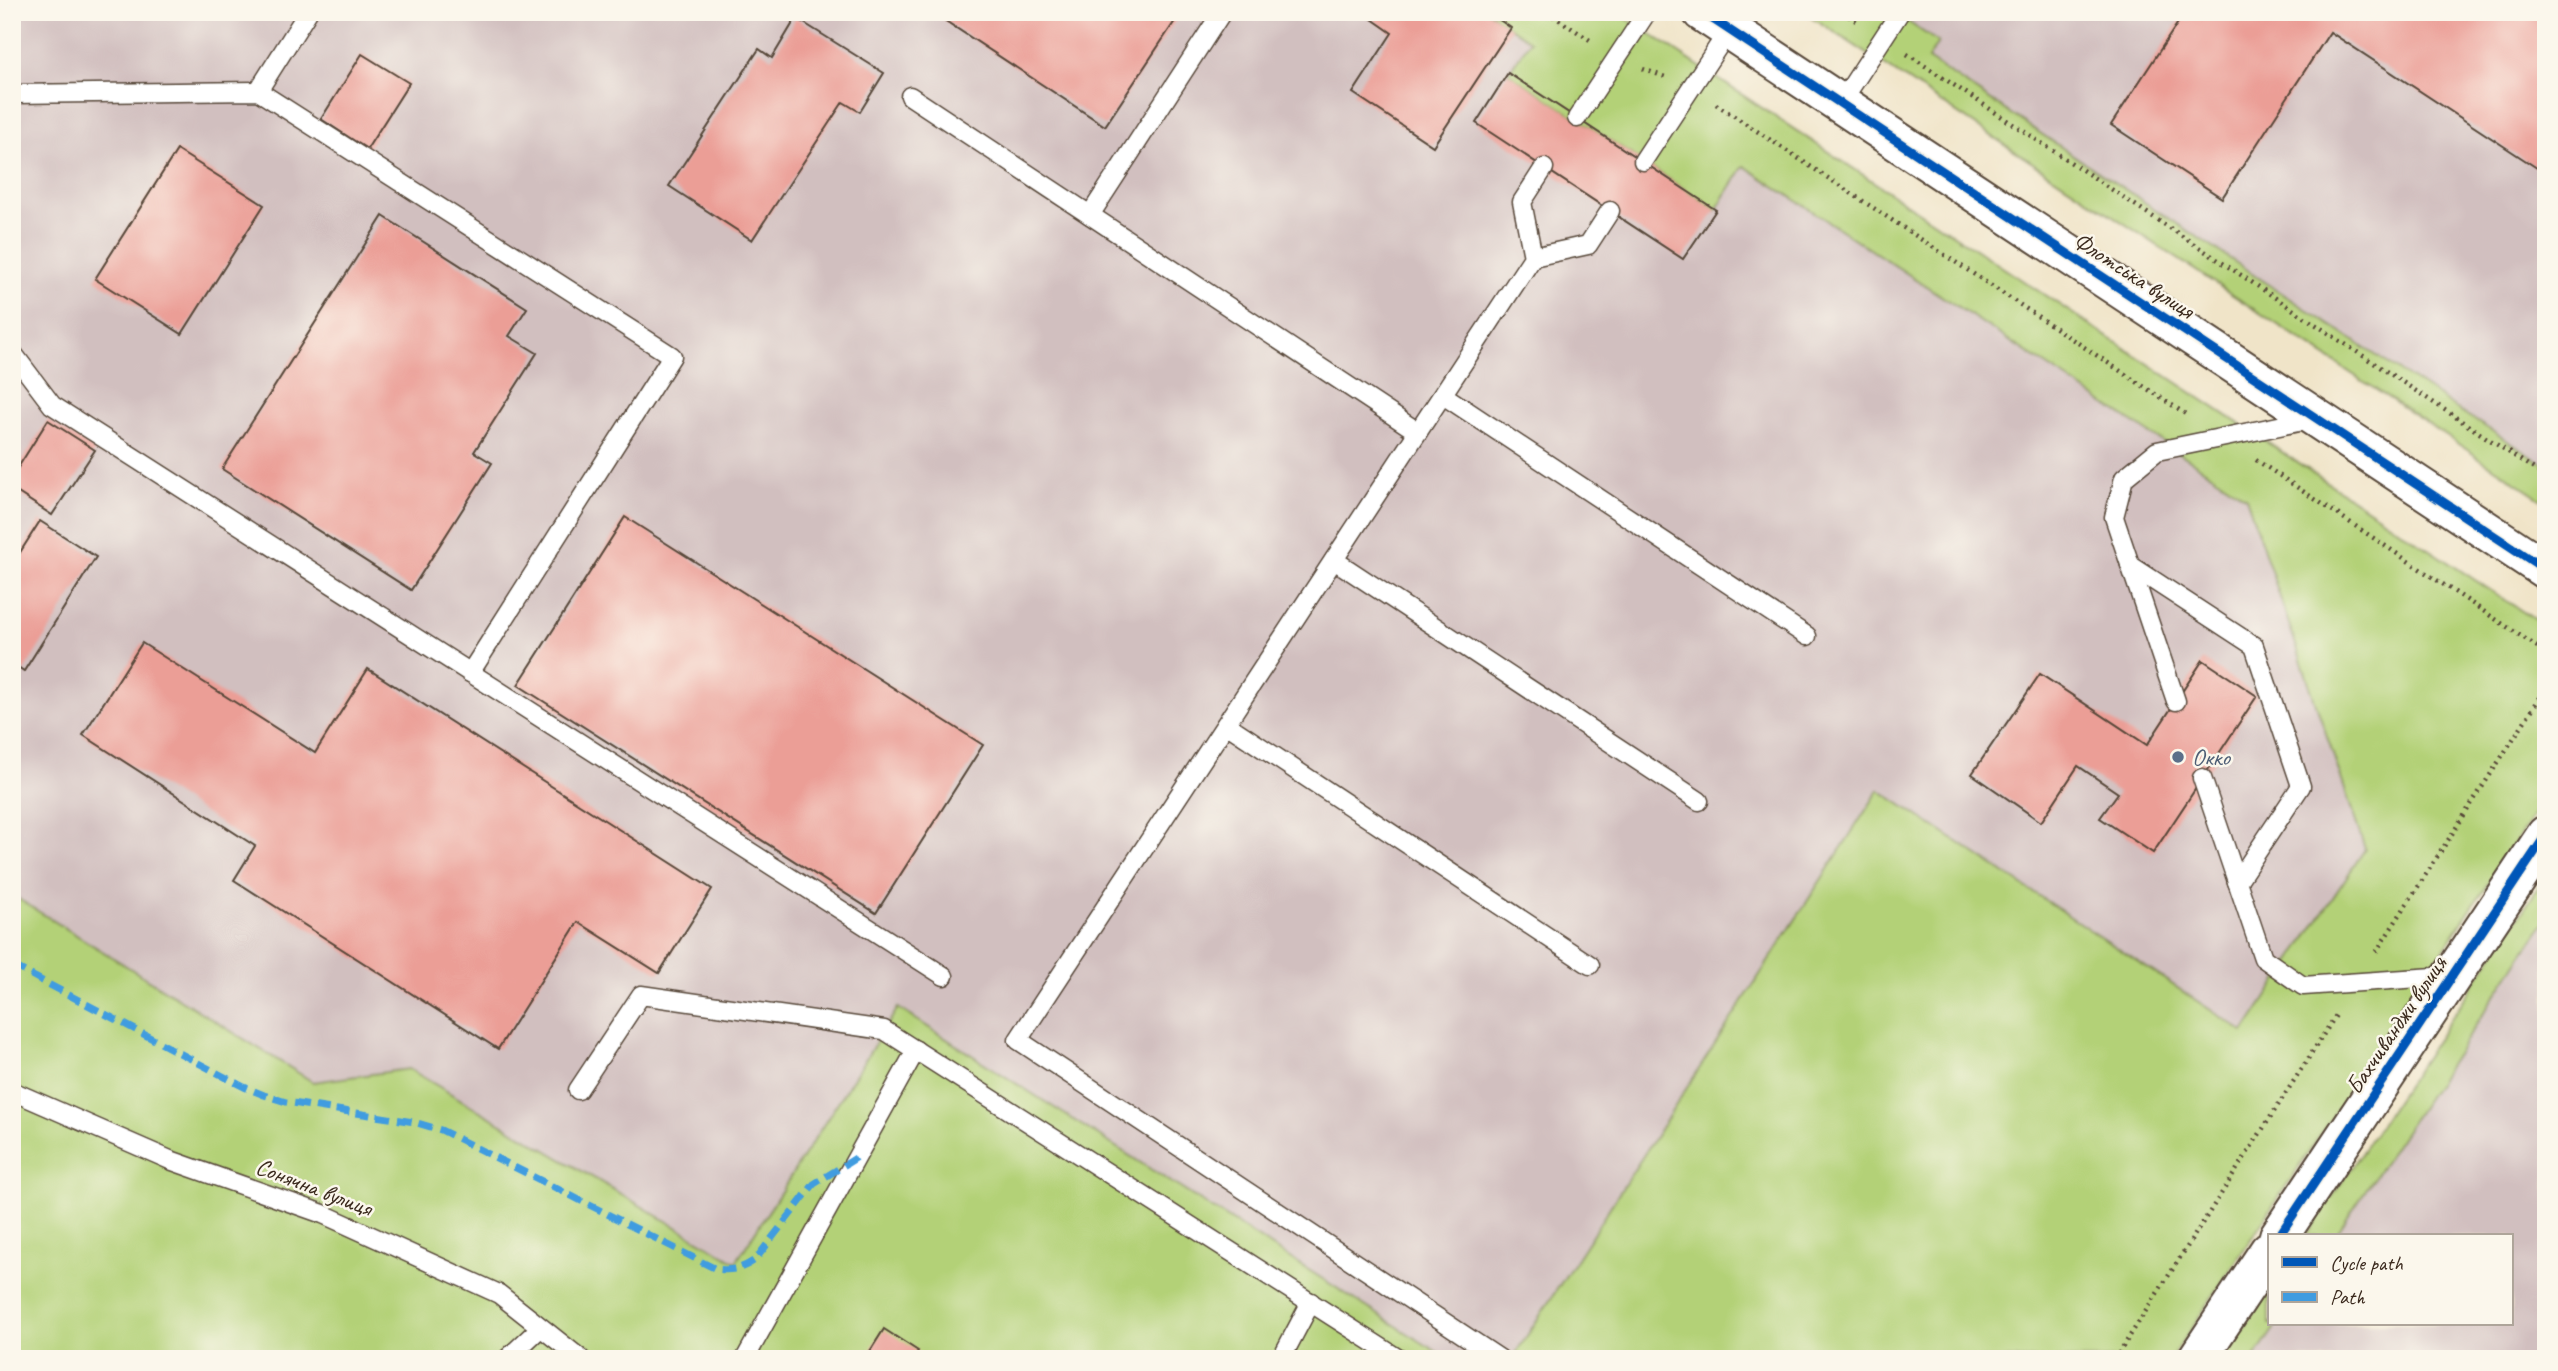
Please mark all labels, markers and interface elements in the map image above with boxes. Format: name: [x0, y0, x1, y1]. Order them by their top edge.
street label: Флотська вулиця: [2068, 225, 2201, 326]
place label: Окко: [2192, 742, 2232, 772]
marker: Окко: [2170, 749, 2186, 765]
street label: Бахчиванджи вулиця: [2339, 949, 2454, 1100]
street label: Сонячна вулиця: [252, 1151, 378, 1224]
legend: [2268, 1234, 2512, 1326]
text: Cycle path: [2330, 1250, 2403, 1276]
text: Path: [2330, 1284, 2366, 1310]

